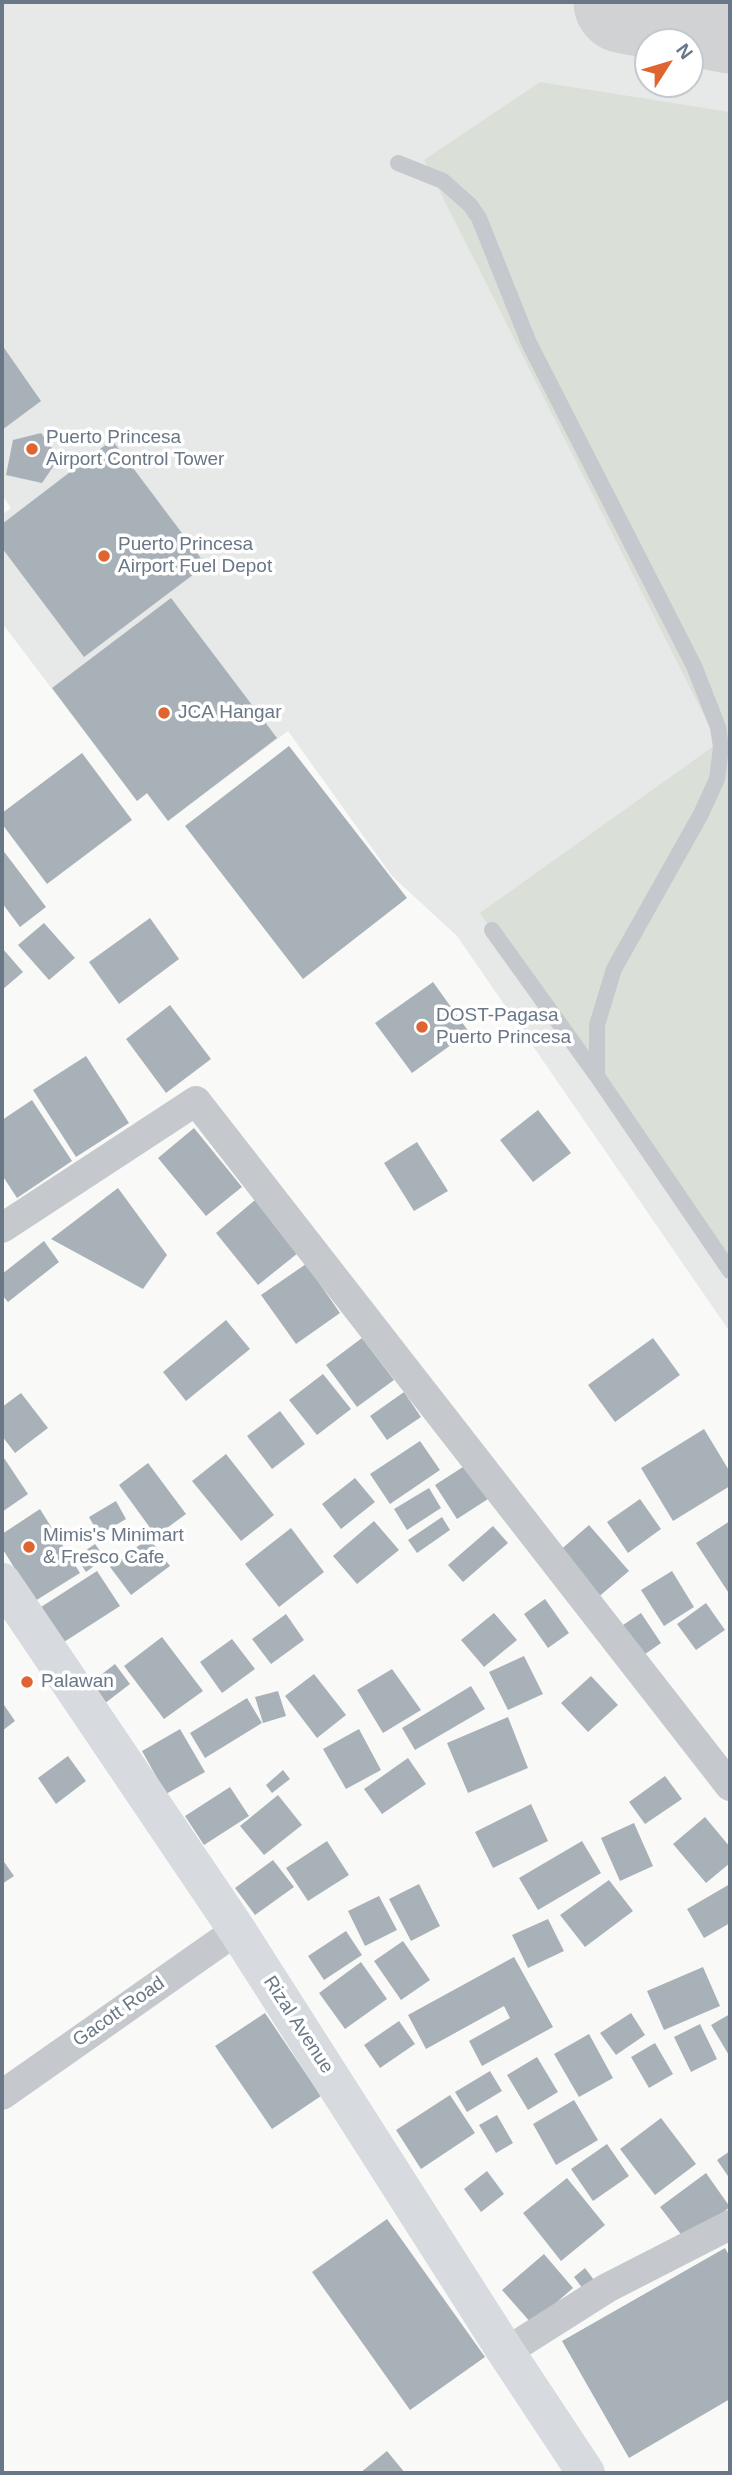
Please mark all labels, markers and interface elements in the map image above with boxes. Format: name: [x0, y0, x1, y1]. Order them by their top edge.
north arrow: [634, 28, 704, 98]
text: N: [672, 39, 697, 63]
place label: Puerto Princesa Airport Control Tower: [46, 427, 224, 471]
marker: Puerto Princesa Airport Control Tower: [24, 441, 40, 457]
place label: Puerto Princesa Airport Fuel Depot: [118, 534, 272, 578]
marker: Puerto Princesa Airport Fuel Depot: [96, 548, 112, 564]
place label: JCA Hangar: [178, 702, 281, 724]
marker: JCA Hangar: [156, 705, 172, 721]
place label: DOST-Pagasa Puerto Princesa: [436, 1005, 571, 1049]
marker: DOST-Pagasa Puerto Princesa: [414, 1019, 430, 1035]
place label: Mimis's Minimart & Fresco Cafe: [43, 1525, 184, 1569]
marker: Mimis's Minimart & Fresco Cafe: [21, 1539, 37, 1555]
place label: Palawan: [41, 1671, 114, 1693]
marker: Palawan: [19, 1674, 35, 1690]
street label: Gacott Road: [69, 1972, 169, 2052]
street label: Rizal Avenue: [258, 1972, 338, 2078]

